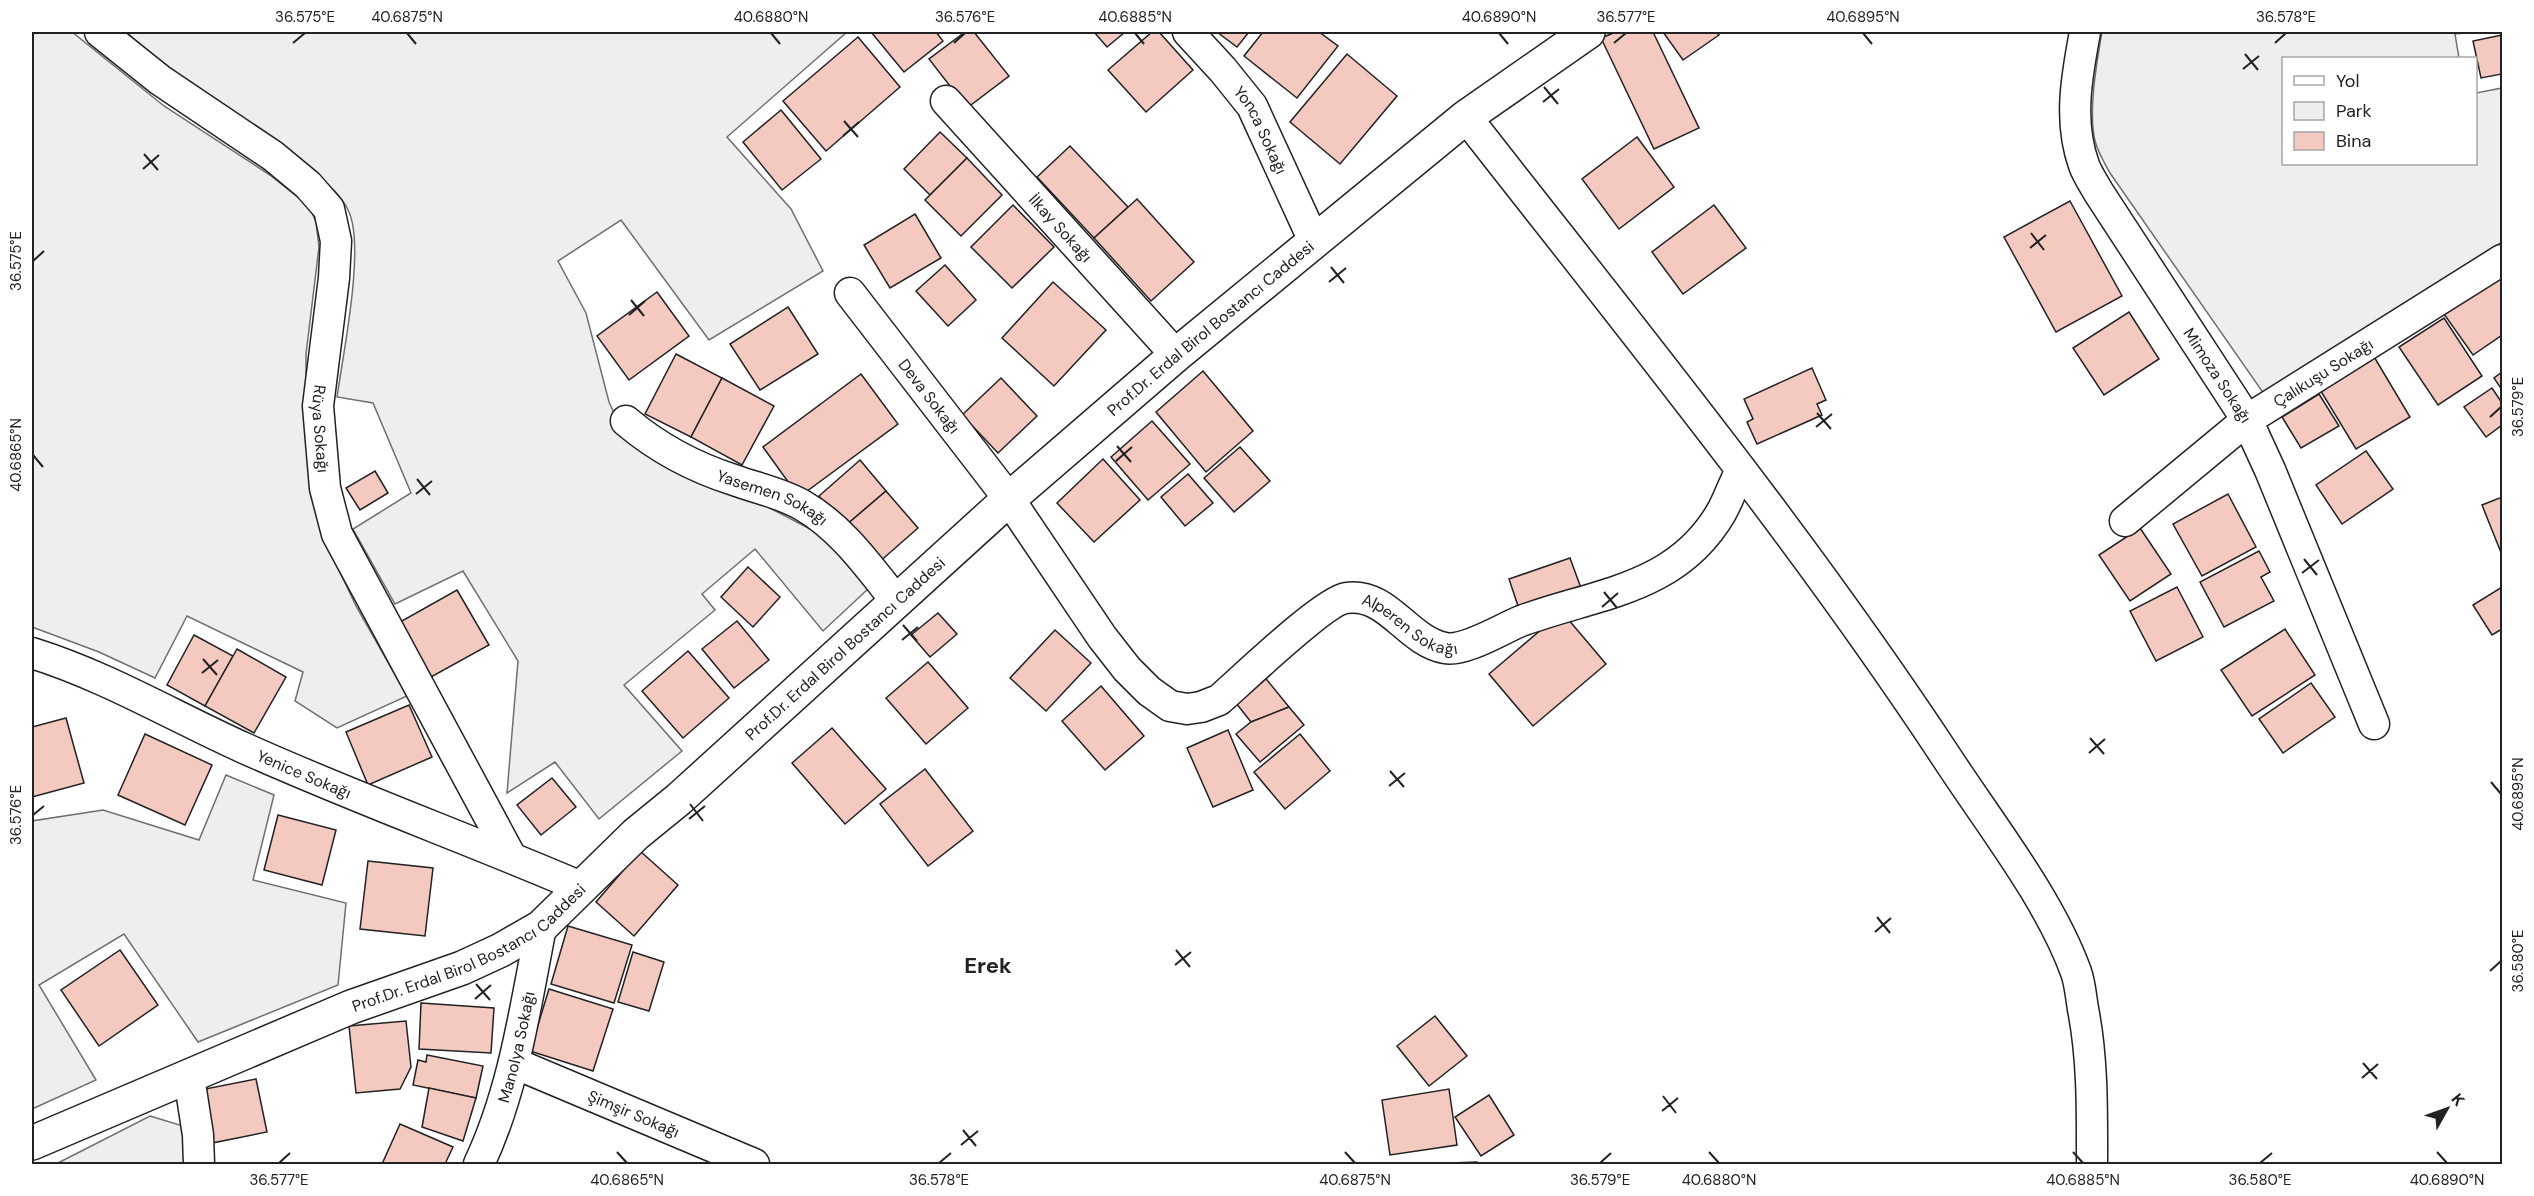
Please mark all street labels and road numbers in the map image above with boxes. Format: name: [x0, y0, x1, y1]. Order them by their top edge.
street label: Yonca Sokağı: [1229, 82, 1292, 177]
street label: İlkay Sokağı: [1024, 190, 1097, 267]
street label: Prof.Dr. Erdal Birol Bostancı Caddesi: [1103, 236, 1318, 421]
street label: Mimoza Sokağı: [2179, 324, 2256, 427]
street label: Çalıkuşu Sokağı: [2269, 334, 2377, 412]
street label: Deva Sokağı: [894, 355, 964, 438]
street label: Rüya Sokağı: [307, 384, 334, 474]
street label: Yasemen Sokağı: [714, 465, 832, 530]
street label: Prof.Dr. Erdal Birol Bostancı Caddesi: [741, 552, 950, 745]
street label: Alperen Sokağı: [1359, 589, 1459, 660]
street label: Yenice Sokağı: [253, 745, 354, 804]
street label: Prof.Dr. Erdal Birol Bostancı Caddesi: [349, 879, 590, 1017]
street label: Manolya Sokağı: [493, 990, 540, 1106]
street label: Şimşir Sokağı: [585, 1085, 683, 1142]

